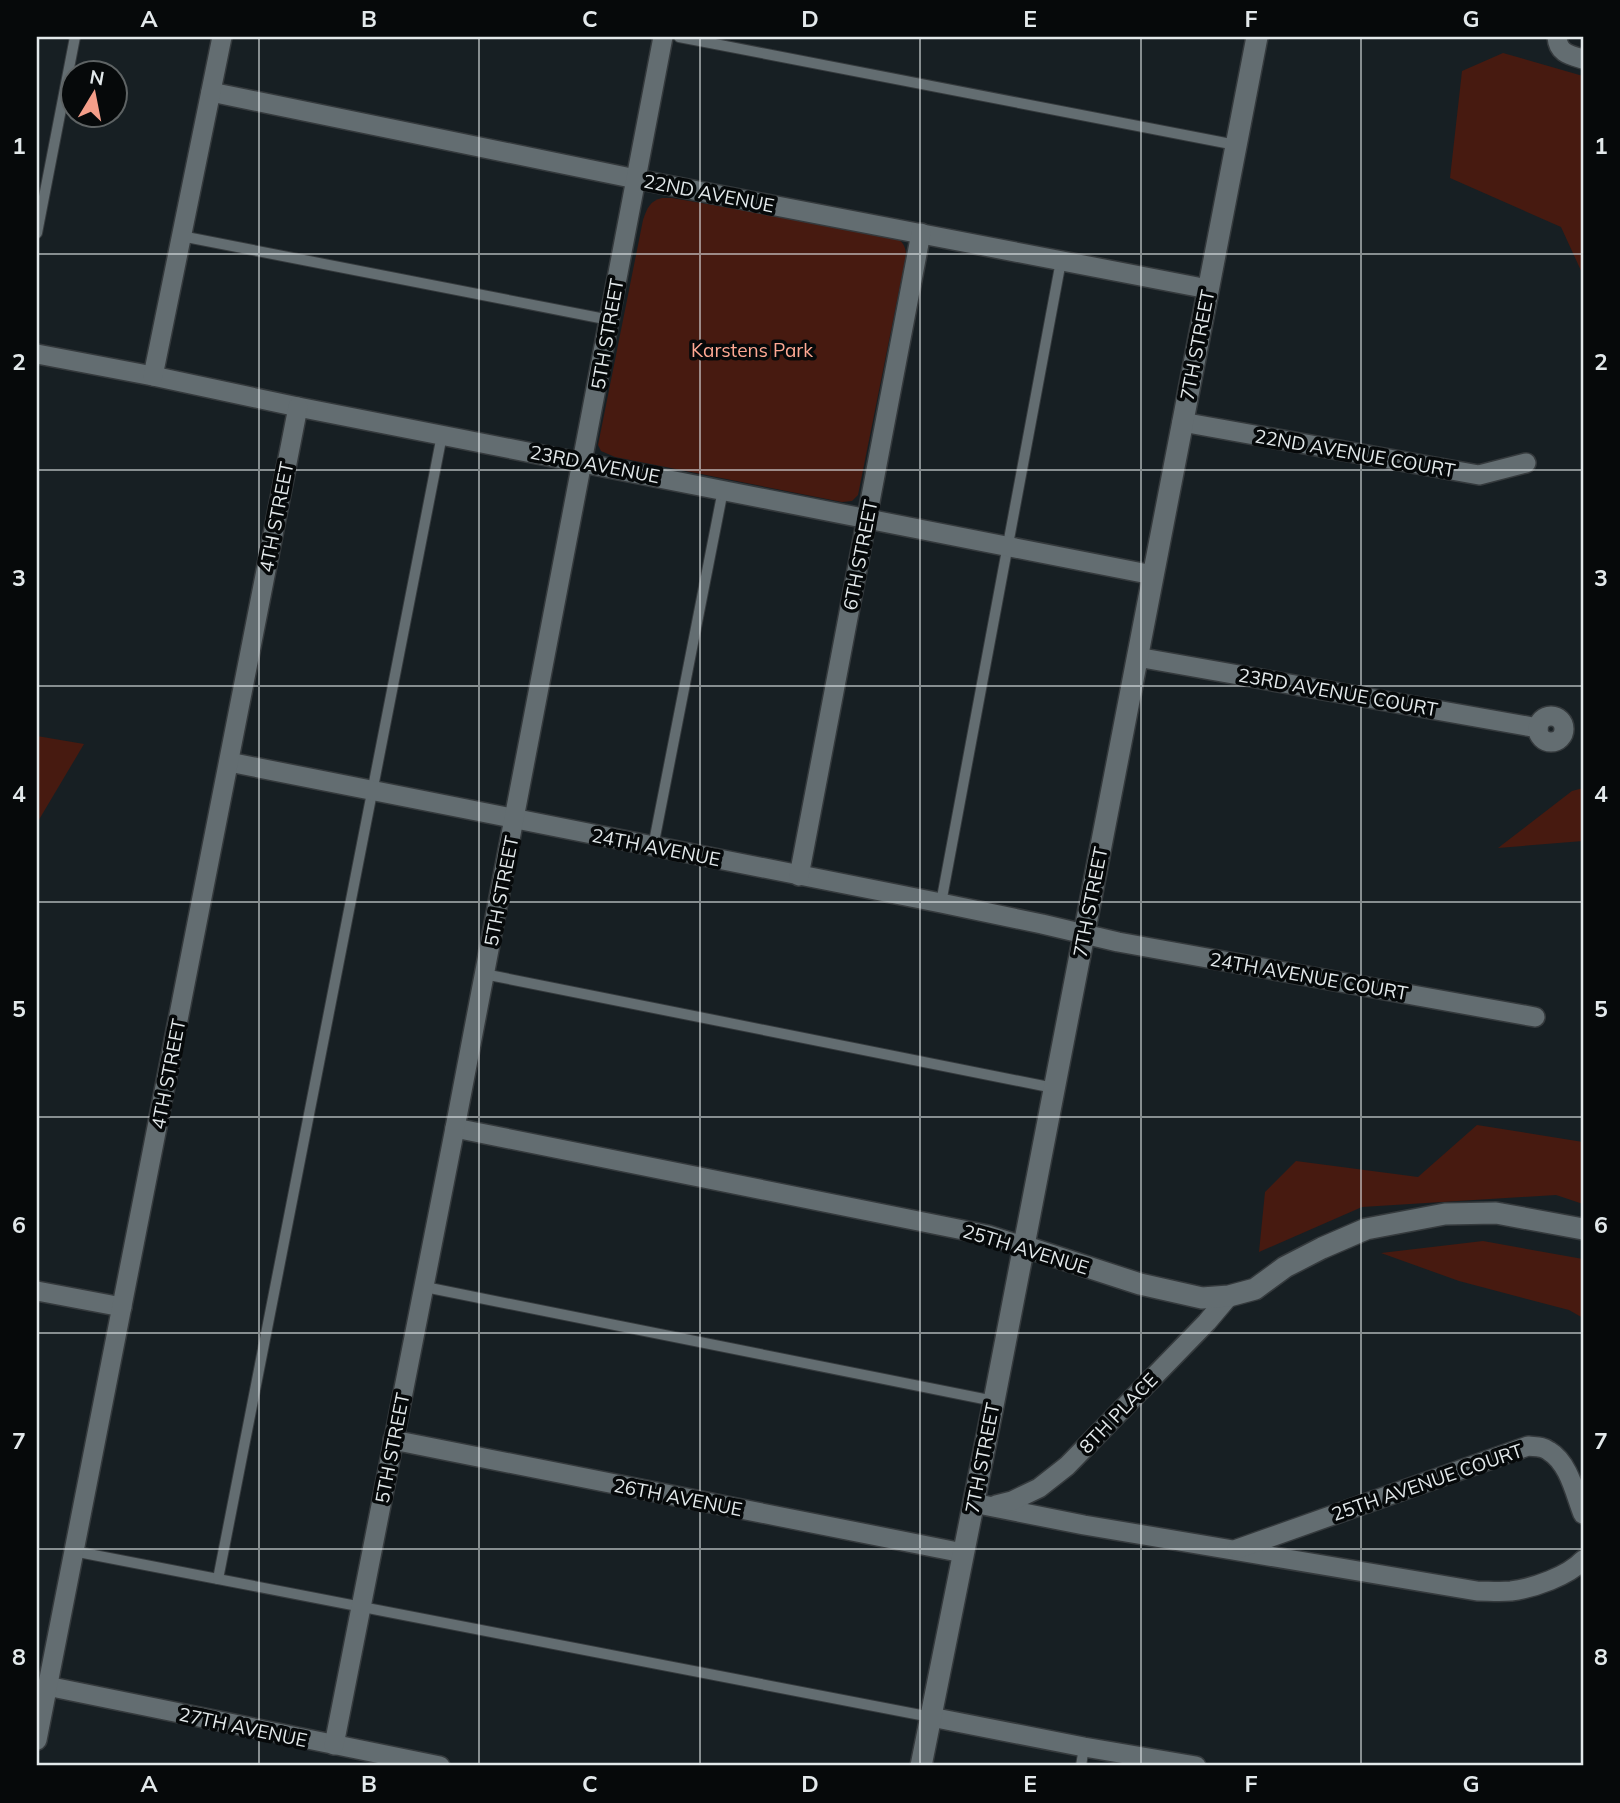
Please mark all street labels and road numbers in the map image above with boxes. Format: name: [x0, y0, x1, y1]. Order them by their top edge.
street label: 22ND AVENUE: [642, 169, 776, 217]
street label: 5TH STREET: [585, 276, 629, 391]
street label: 7TH STREET: [1175, 287, 1220, 402]
street label: 22ND AVENUE COURT: [1253, 424, 1458, 483]
street label: 23RD AVENUE: [528, 440, 662, 488]
street label: 4TH STREET: [254, 459, 299, 574]
street label: 6TH STREET: [838, 497, 883, 612]
street label: 23RD AVENUE COURT: [1236, 663, 1440, 721]
street label: 24TH AVENUE: [590, 823, 722, 871]
street label: 5TH STREET: [479, 833, 524, 948]
street label: 7TH STREET: [1068, 844, 1113, 959]
street label: 24TH AVENUE COURT: [1208, 947, 1410, 1005]
street label: 4TH STREET: [146, 1016, 191, 1131]
street label: 25TH AVENUE: [960, 1218, 1092, 1280]
street label: 8TH PLACE: [1074, 1368, 1162, 1458]
street label: 5TH STREET: [370, 1390, 415, 1505]
street label: 7TH STREET: [960, 1400, 1005, 1515]
street label: 25TH AVENUE COURT: [1328, 1438, 1526, 1526]
street label: 26TH AVENUE: [612, 1473, 744, 1521]
street label: 27TH AVENUE: [177, 1702, 309, 1752]

